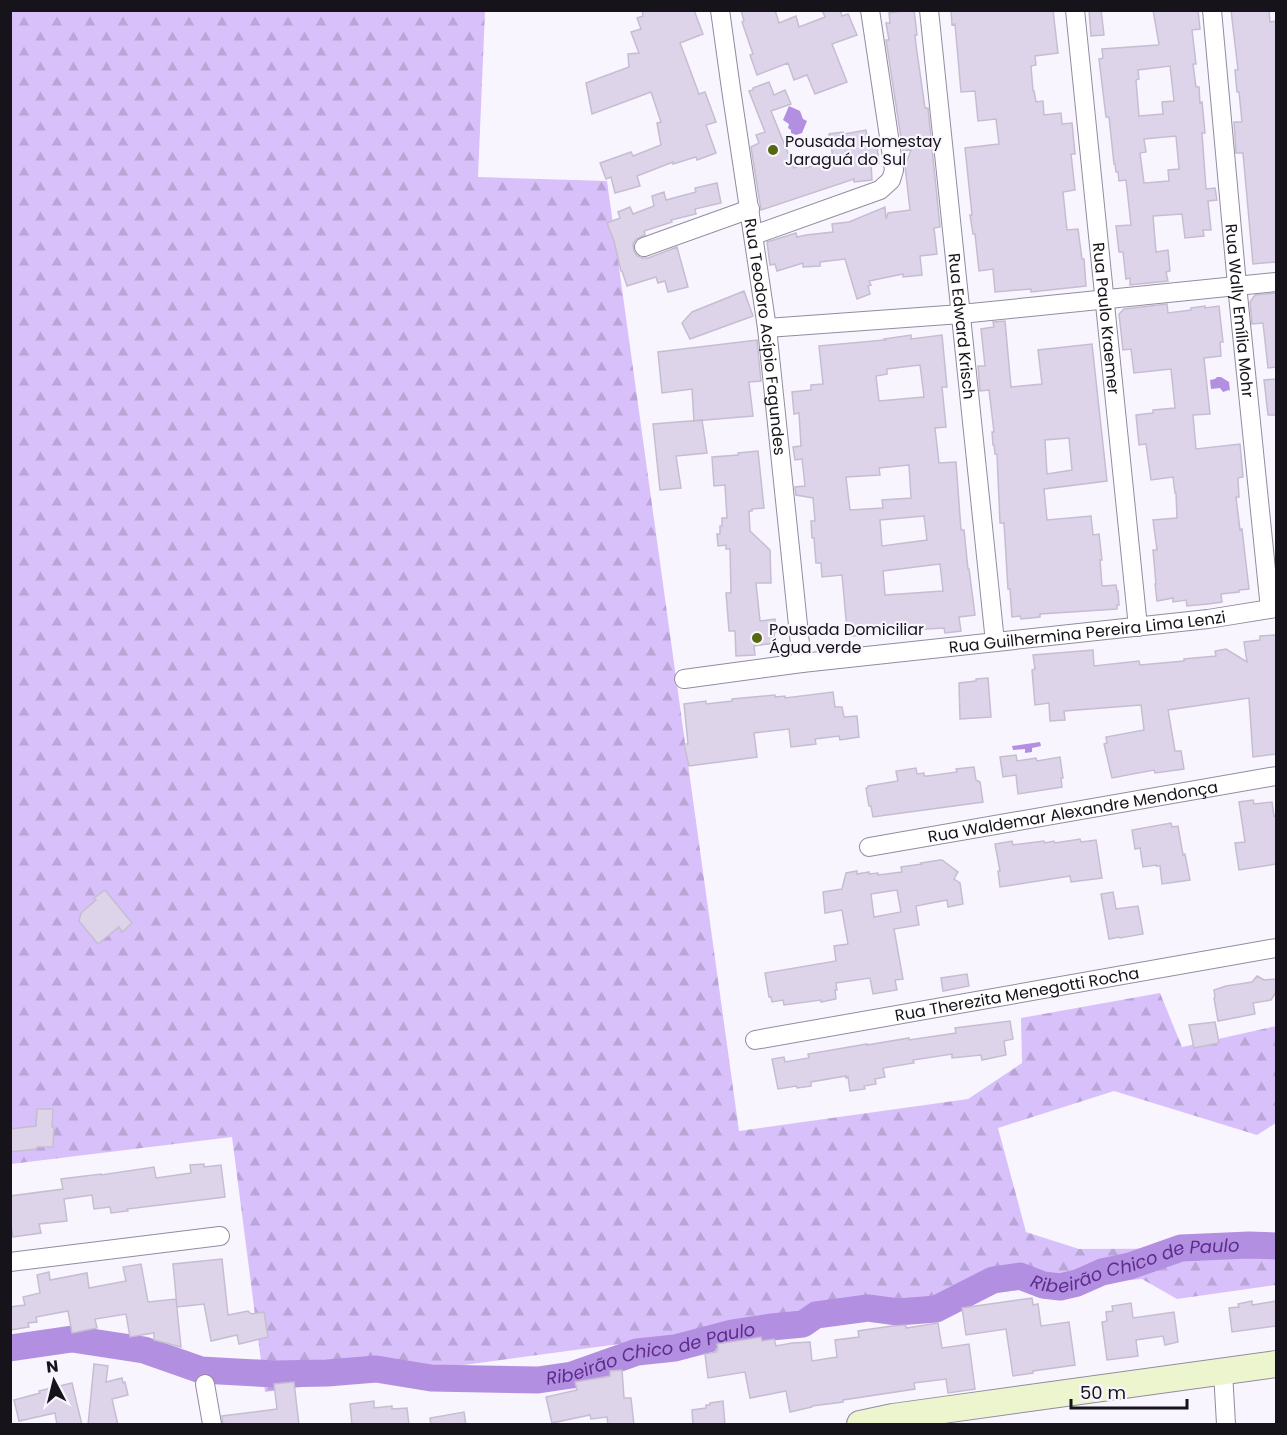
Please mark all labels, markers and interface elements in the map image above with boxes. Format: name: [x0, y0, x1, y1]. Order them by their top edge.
place label: Pousada Homestay Jaraguá do Sul: [785, 130, 942, 171]
marker: Pousada Homestay Jaraguá do Sul: [766, 143, 780, 157]
street label: Rua Teodoro Acípio Fagundes: [739, 217, 791, 456]
street label: Rua Wally Emília Mohr: [1219, 223, 1259, 399]
street label: Rua Paulo Kraemer: [1087, 241, 1125, 396]
street label: Rua Edward Krisch: [942, 252, 981, 401]
street label: Rua Guilhermina Pereira Lima Lenzi: [948, 605, 1227, 659]
place label: Pousada Domiciliar Água verde: [769, 618, 924, 659]
marker: Pousada Domiciliar Água verde: [750, 631, 764, 645]
street label: Rua Waldemar Alexandre Mendonça: [926, 775, 1220, 849]
street label: Rua Therezita Menegotti Rocha: [893, 961, 1141, 1027]
water label: Ribeirão Chico de Paulo: [1027, 1232, 1240, 1299]
water label: Ribeirão Chico de Paulo: [544, 1317, 757, 1391]
north arrow: [24, 1351, 84, 1411]
text: N: [45, 1354, 60, 1379]
scale bar: [1071, 1372, 1186, 1410]
text: 50 m: [1080, 1380, 1126, 1405]

